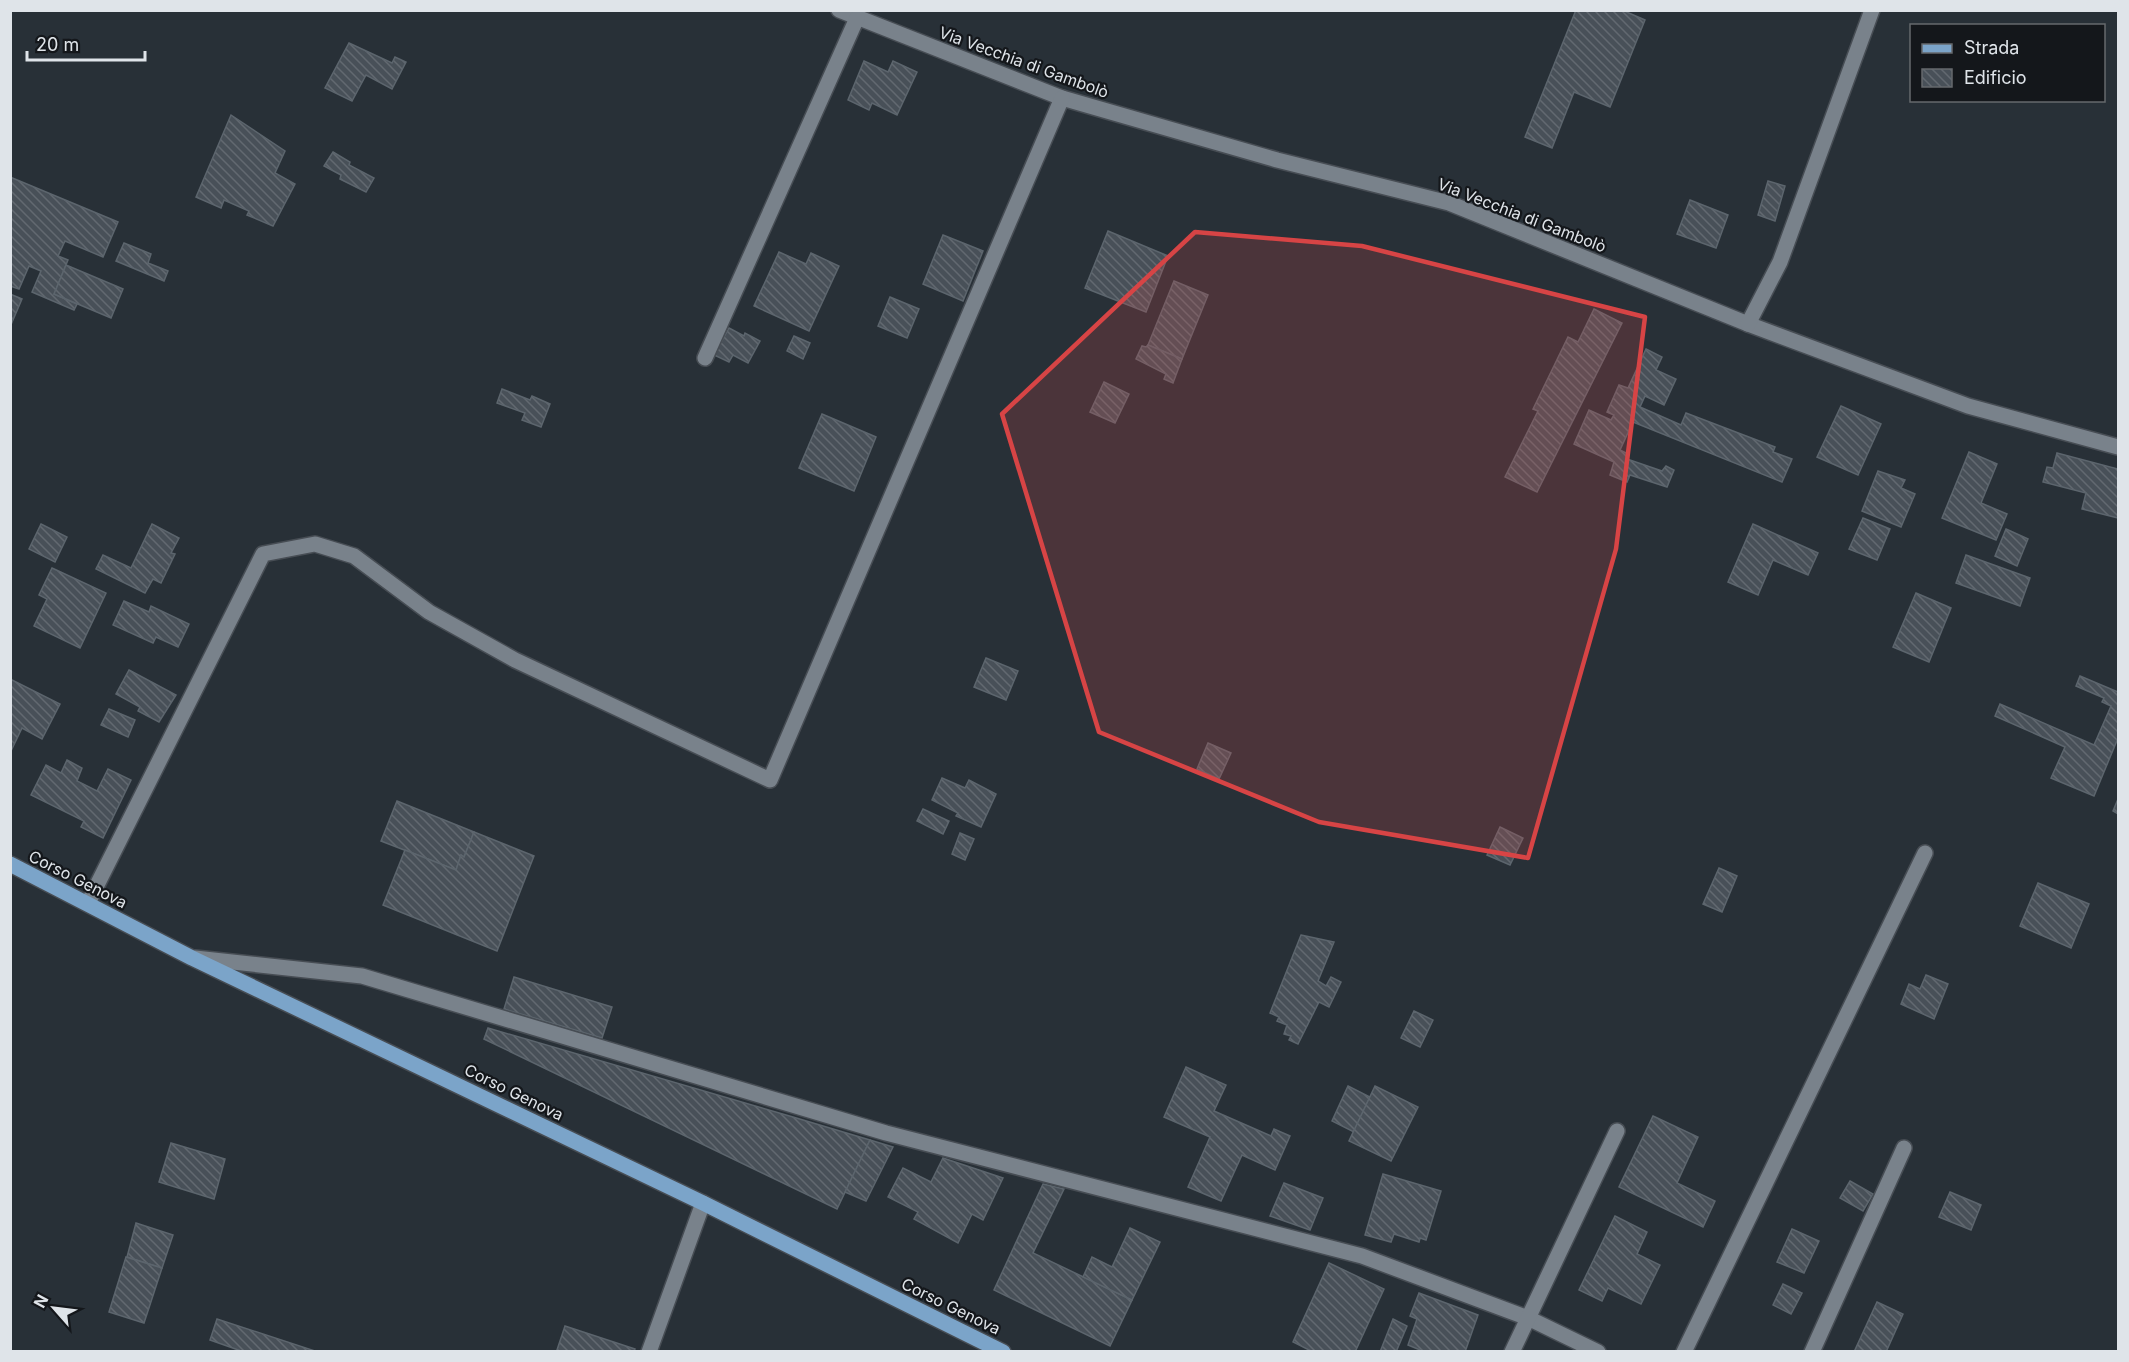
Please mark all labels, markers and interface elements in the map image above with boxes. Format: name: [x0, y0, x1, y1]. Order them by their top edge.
street label: Via Vecchia di Gambolò: [936, 22, 1112, 102]
scale bar: [27, 24, 146, 62]
legend: [1910, 24, 2105, 102]
text: 20 m: [36, 34, 79, 55]
text: Strada: [1964, 37, 2019, 58]
text: Edificio: [1964, 67, 2027, 88]
street label: Via Vecchia di Gambolò: [1435, 174, 1609, 256]
street label: Corso Genova: [25, 846, 131, 912]
street label: Corso Genova: [461, 1059, 567, 1125]
street label: Corso Genova: [898, 1273, 1004, 1339]
north arrow: [24, 1278, 84, 1338]
text: N: [29, 1291, 52, 1311]

